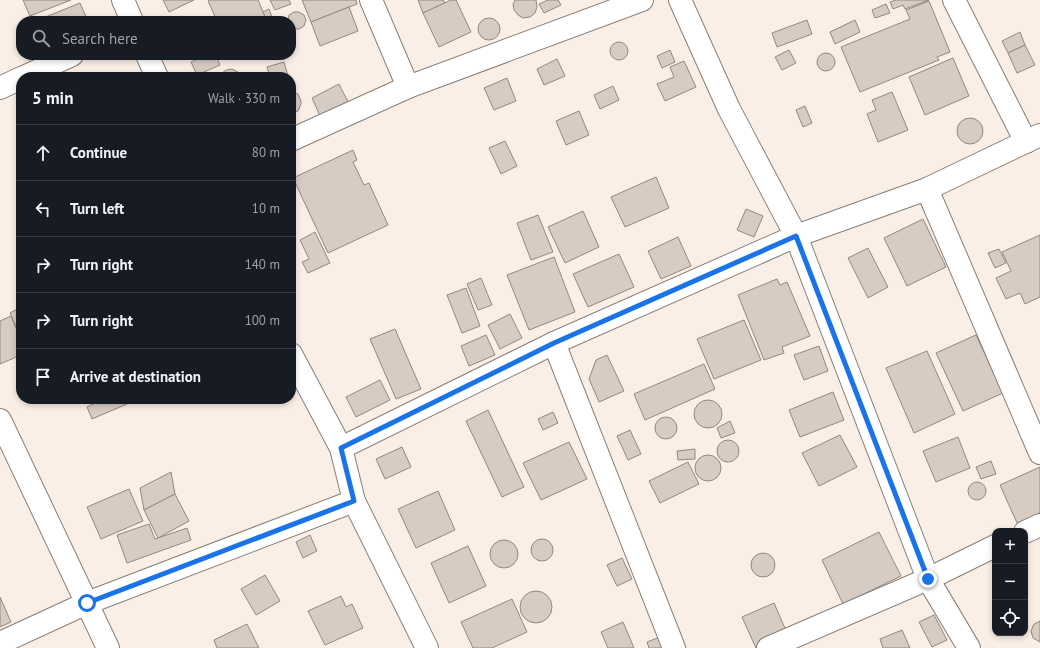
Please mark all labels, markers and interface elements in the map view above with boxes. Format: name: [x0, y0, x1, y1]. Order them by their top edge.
search box: [16, 16, 296, 60]
icon: search: [30, 27, 52, 49]
text: Search here: [62, 29, 138, 48]
text: 5 min: [32, 87, 73, 109]
text: Walk · 330 m: [208, 90, 280, 107]
icon: ahead: [32, 142, 54, 164]
text: Continue: [70, 143, 127, 162]
text: 80 m: [252, 144, 280, 161]
icon: left: [32, 198, 54, 220]
text: Turn left: [70, 199, 124, 218]
text: 10 m: [252, 200, 280, 217]
icon: right: [32, 254, 54, 276]
text: Turn right: [70, 255, 133, 274]
text: 140 m: [245, 256, 280, 273]
icon: right: [32, 310, 54, 332]
text: Turn right: [70, 311, 133, 330]
text: 100 m: [245, 312, 280, 329]
icon: arrive: [32, 366, 54, 388]
text: Arrive at destination: [70, 367, 201, 386]
map controls: [992, 528, 1028, 636]
button: +: [992, 528, 1028, 564]
button: −: [992, 564, 1028, 600]
route end: [919, 570, 937, 588]
route start: [78, 594, 96, 612]
button: locate: [992, 600, 1028, 636]

